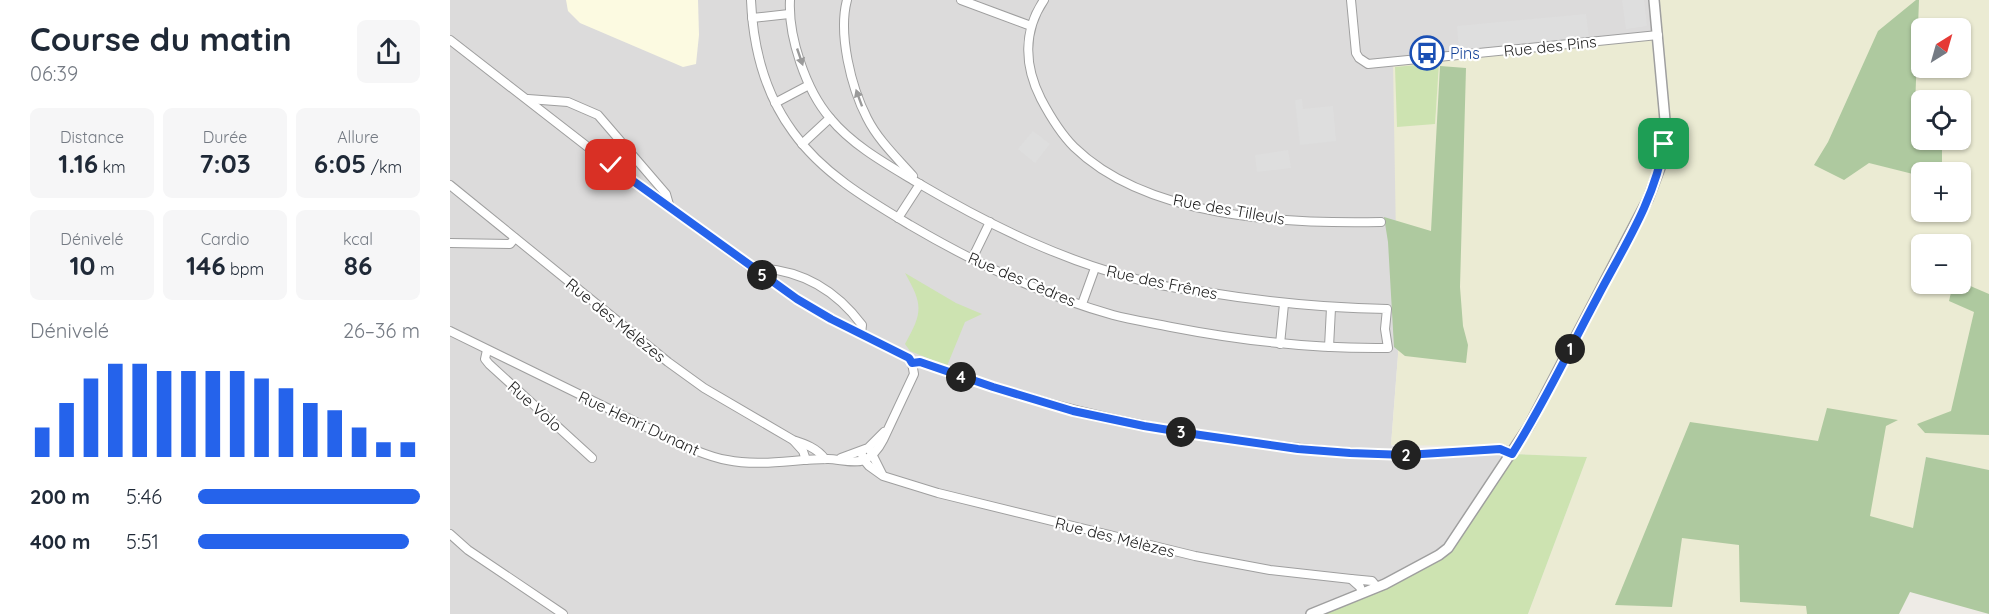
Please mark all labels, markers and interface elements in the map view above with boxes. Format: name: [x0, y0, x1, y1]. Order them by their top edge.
text: Course du matin: [30, 18, 292, 59]
north arrow: [1911, 18, 1971, 78]
map controls: [1911, 18, 1971, 294]
button: share: [357, 20, 420, 83]
street label: Rue des Pins: [1503, 31, 1597, 61]
bus stop icon: Pins: [1409, 35, 1445, 71]
place label: Pins: [1450, 43, 1480, 63]
one-way arrow: [795, 48, 805, 66]
text: 06:39: [30, 61, 78, 86]
one-way arrow: [853, 89, 863, 107]
button: locate: [1911, 90, 1971, 150]
pin: [1638, 118, 1689, 169]
text: Distance: [60, 127, 124, 147]
text: Durée: [203, 127, 247, 147]
text: Allure: [337, 127, 379, 147]
icon: arrive: [1647, 127, 1680, 160]
pin: [585, 139, 636, 190]
text: 1.16: [58, 147, 98, 180]
text: 7:03: [199, 147, 251, 180]
text: 6:05: [314, 147, 366, 180]
icon: check: [594, 148, 627, 181]
text: km: [98, 157, 126, 177]
text: /km: [366, 157, 402, 177]
button: +: [1911, 162, 1971, 222]
street label: Rue des Tilleuls: [1171, 189, 1287, 229]
text: Dénivelé: [60, 229, 124, 249]
text: Cardio: [201, 229, 249, 249]
text: kcal: [343, 229, 373, 249]
button: −: [1911, 234, 1971, 294]
street label: Rue des Cèdres: [965, 247, 1079, 311]
text: 10: [69, 249, 96, 282]
text: 146: [186, 249, 226, 282]
text: 86: [344, 249, 372, 282]
text: m: [96, 259, 115, 279]
text: bpm: [226, 259, 264, 279]
pin: 5: [747, 260, 777, 290]
street label: Rue des Frênes: [1105, 260, 1219, 304]
text: 5: [757, 265, 767, 285]
street label: Rue des Mélèzes: [562, 274, 670, 366]
text: Dénivelé: [30, 318, 109, 343]
text: 26–36 m: [343, 318, 420, 343]
pin: 1: [1555, 334, 1585, 364]
text: 1: [1567, 339, 1573, 359]
pin: 4: [946, 362, 976, 392]
text: 4: [956, 367, 966, 387]
street label: Rue Volo: [504, 376, 566, 436]
street label: Rue Henri Dunant: [575, 386, 703, 460]
pin: 3: [1166, 417, 1196, 447]
text: 3: [1177, 422, 1185, 442]
pin: 2: [1391, 440, 1421, 470]
text: 2: [1401, 445, 1411, 465]
text: 200 m: [30, 484, 90, 509]
text: 5:46: [126, 484, 162, 509]
street label: Rue des Mélèzes: [1053, 512, 1177, 562]
text: 400 m: [30, 529, 90, 554]
text: 5:51: [126, 529, 159, 554]

